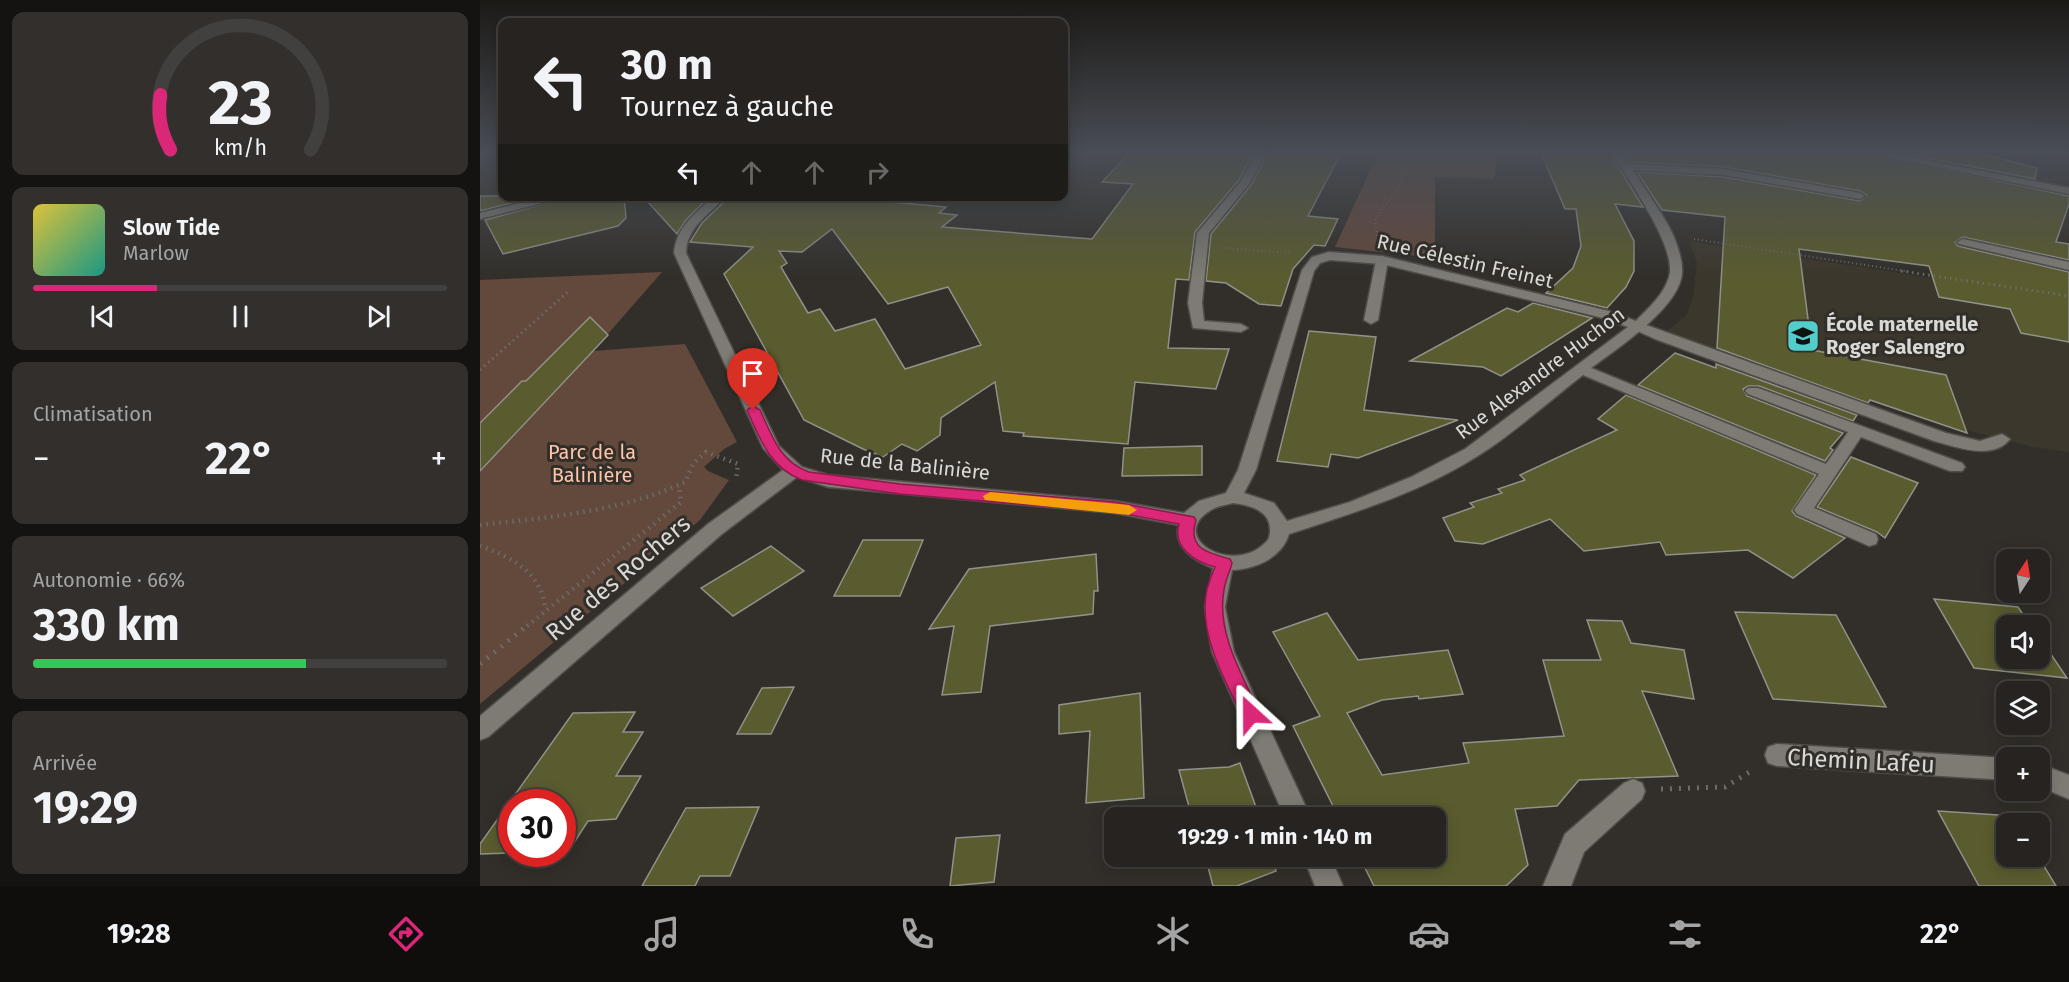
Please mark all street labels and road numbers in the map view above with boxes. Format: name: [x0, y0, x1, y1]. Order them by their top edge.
street label: Rue Célestin Freinet: [1375, 229, 1556, 293]
street label: Rue Alexandre Huchon: [1451, 302, 1629, 444]
street label: Rue de la Balinière: [819, 443, 991, 485]
street label: Rue des Rochers: [540, 509, 696, 647]
street label: Chemin Lafeu: [1787, 743, 1935, 779]

